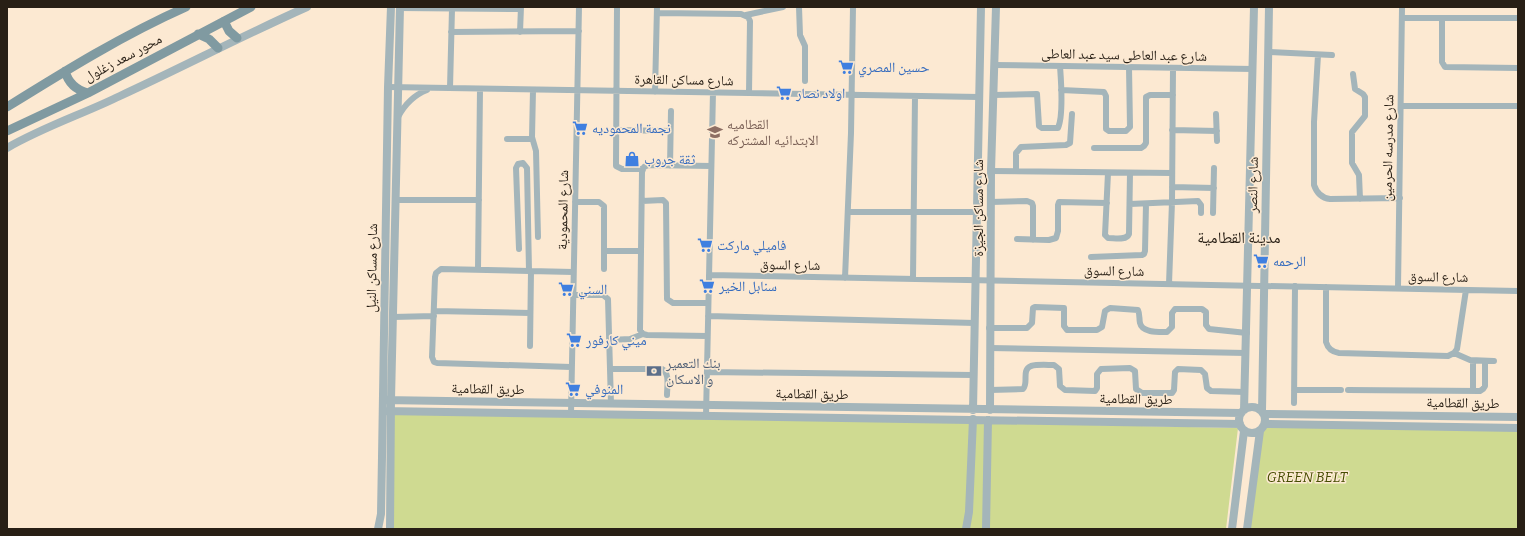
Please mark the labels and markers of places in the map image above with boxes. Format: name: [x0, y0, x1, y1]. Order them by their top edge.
supermarket icon: حسين المصري: [837, 58, 855, 76]
place label: حسين المصري: [858, 59, 930, 78]
supermarket icon: اولاد نصار: [775, 84, 793, 102]
place label: اولاد نصار: [795, 85, 845, 102]
place label: القطاميه الابتدائيه المشتركه: [727, 116, 819, 149]
supermarket icon: نجمة المحموديه: [571, 119, 589, 137]
place label: نجمة المحموديه: [592, 120, 671, 137]
school or university icon: القطاميه الابتدائيه المشتركه: [706, 123, 724, 141]
shop icon: ثقة جروب: [623, 150, 641, 168]
place label: ثقة جروب: [644, 151, 695, 168]
supermarket icon: فاميلي ماركت: [696, 236, 714, 254]
place label: فاميلي ماركت: [717, 237, 786, 256]
supermarket icon: الرحمه: [1252, 252, 1270, 270]
place label: الرحمه: [1273, 253, 1306, 270]
supermarket icon: سنابل الخير: [698, 277, 716, 295]
place label: سنابل الخير: [718, 278, 777, 295]
supermarket icon: السني: [557, 280, 575, 298]
place label: السني: [578, 281, 607, 300]
supermarket icon: ميني كارفور: [565, 331, 583, 349]
place label: ميني كارفور: [585, 332, 647, 351]
place label: بنك التعمير و الاسكان: [665, 355, 721, 388]
bank icon: بنك التعمير و الاسكان: [645, 362, 663, 380]
supermarket icon: المنوفي: [564, 380, 582, 398]
place label: المنوفي: [585, 381, 623, 400]

